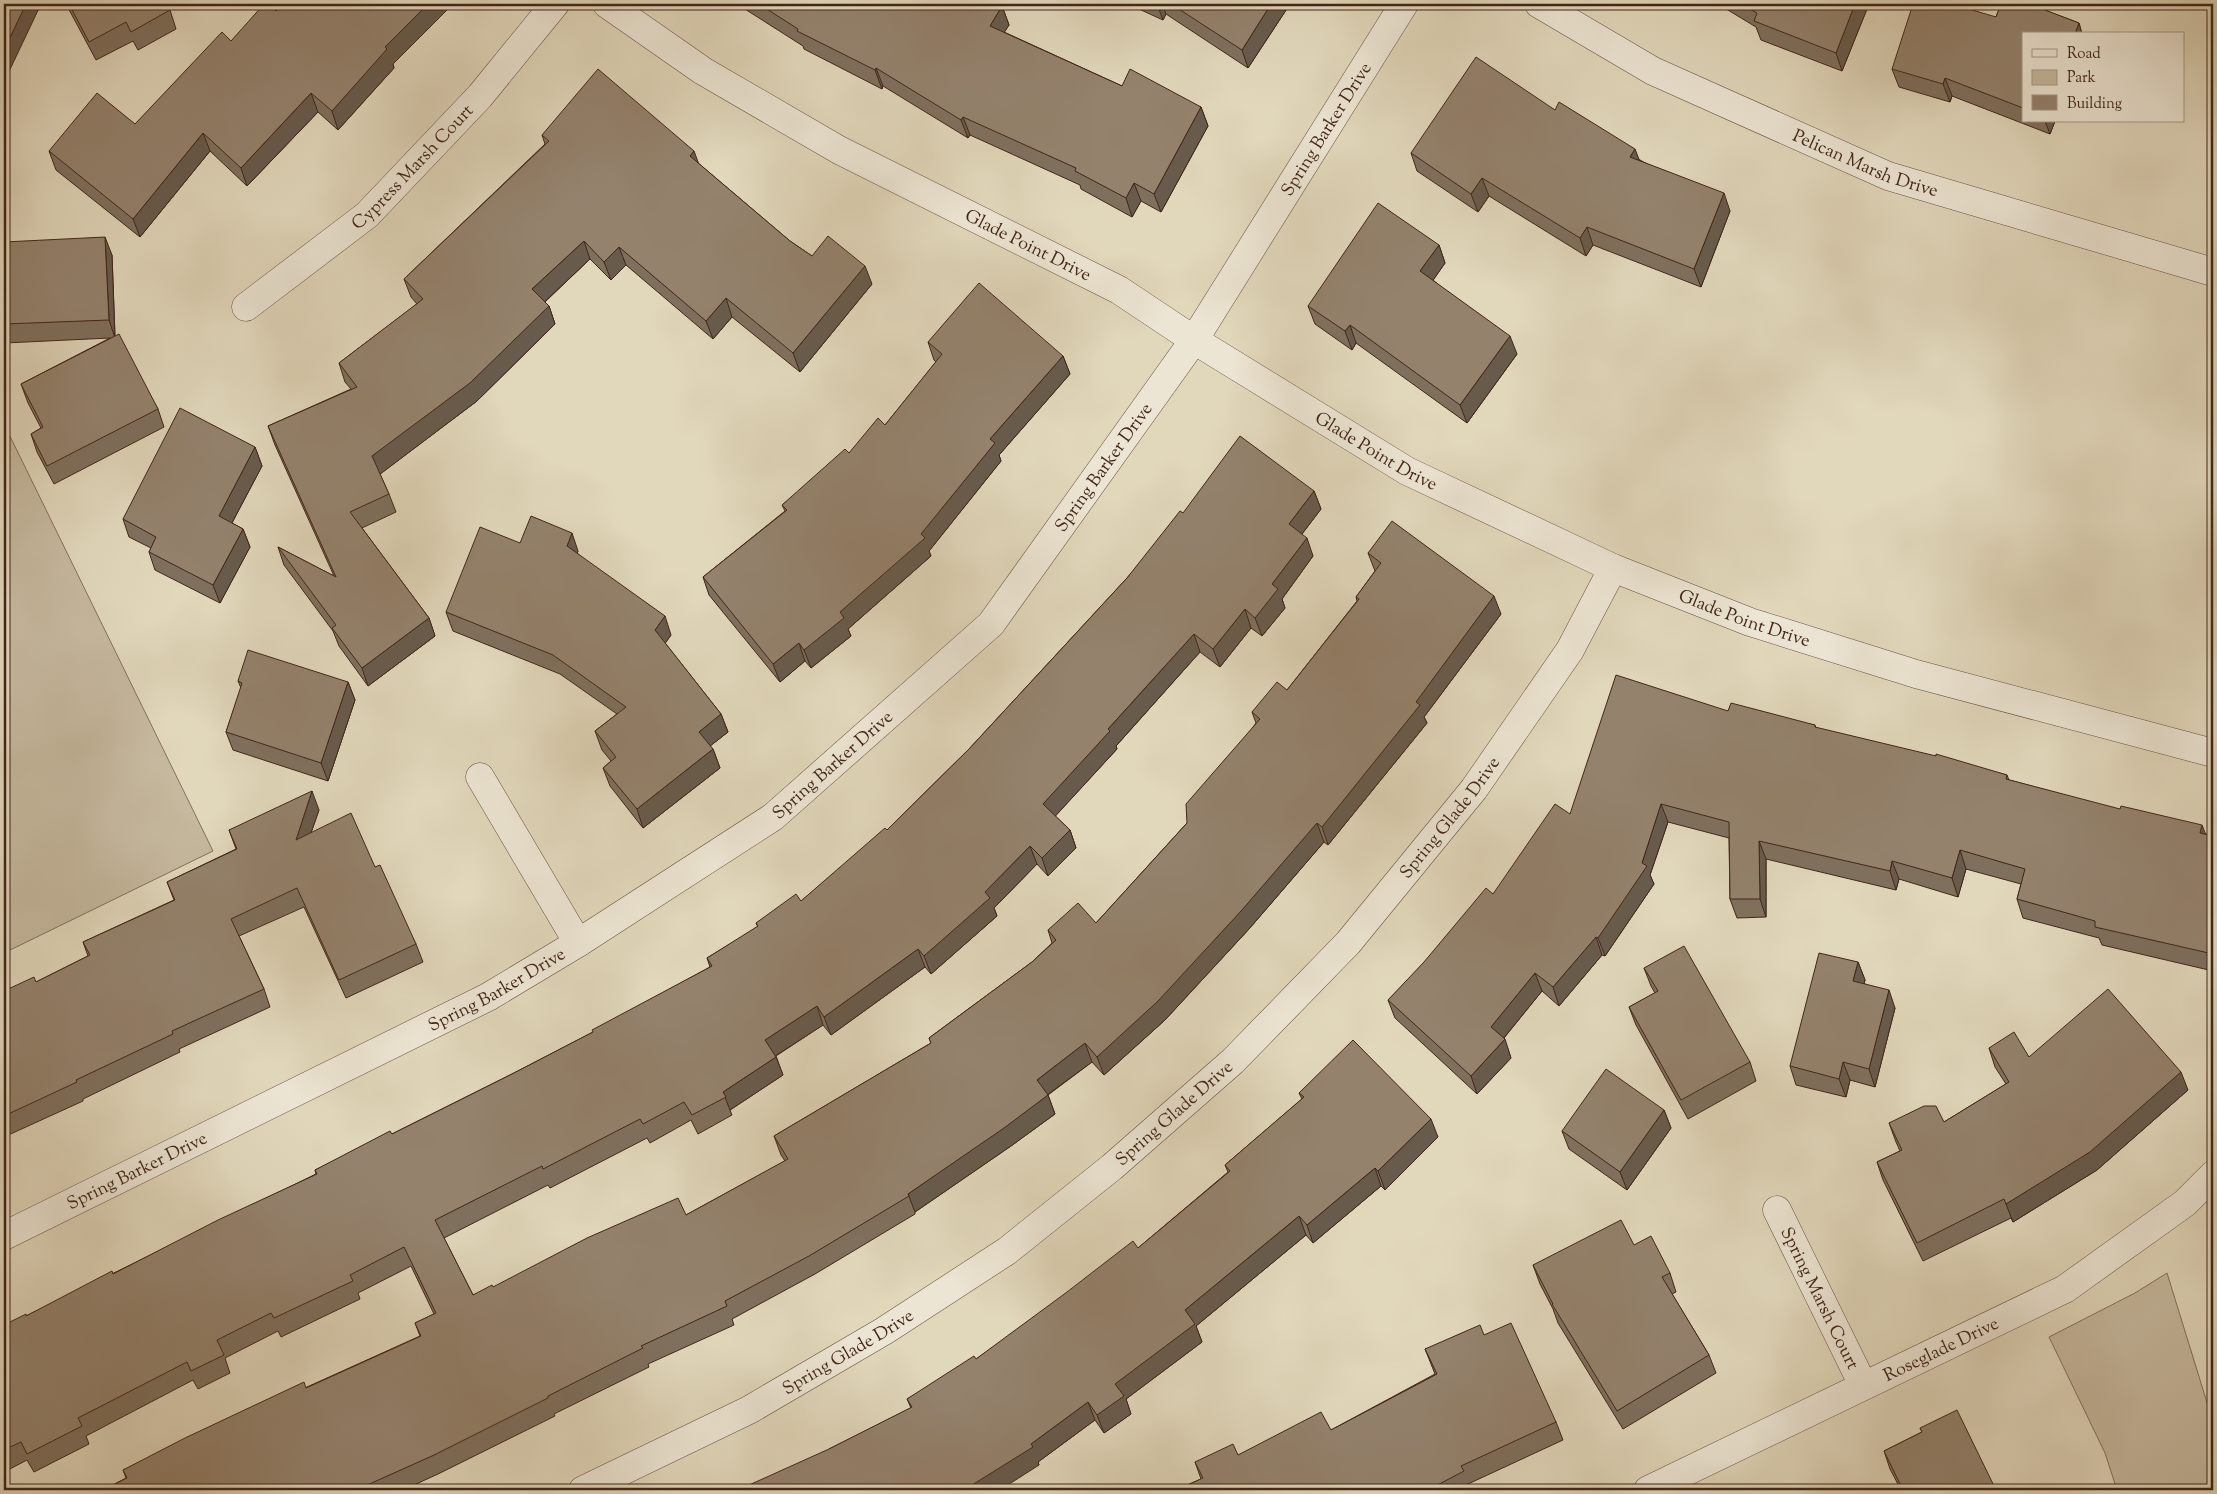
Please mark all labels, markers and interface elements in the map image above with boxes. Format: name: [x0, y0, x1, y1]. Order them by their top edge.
legend: [2022, 32, 2184, 122]
text: Road: [2067, 44, 2101, 65]
street label: Spring Barker Drive: [1276, 58, 1379, 202]
text: Park: [2067, 68, 2096, 89]
text: Building: [2067, 94, 2122, 115]
street label: Cypress Marsh Court: [347, 99, 481, 237]
street label: Pelican Marsh Drive: [1788, 124, 1941, 205]
street label: Glade Point Drive: [960, 204, 1095, 289]
street label: Spring Barker Drive: [1050, 398, 1160, 538]
street label: Glade Point Drive: [1309, 406, 1441, 498]
street label: Glade Point Drive: [1674, 584, 1813, 655]
street label: Spring Barker Drive: [767, 705, 900, 827]
street label: Spring Glade Drive: [1395, 752, 1507, 885]
street label: Spring Barker Drive: [424, 942, 571, 1039]
street label: Spring Glade Drive: [1110, 1055, 1240, 1173]
street label: Spring Barker Drive: [63, 1127, 212, 1218]
street label: Spring Marsh Court: [1772, 1223, 1864, 1374]
street label: Spring Glade Drive: [778, 1304, 920, 1403]
street label: Roseglade Drive: [1880, 1312, 2004, 1390]

